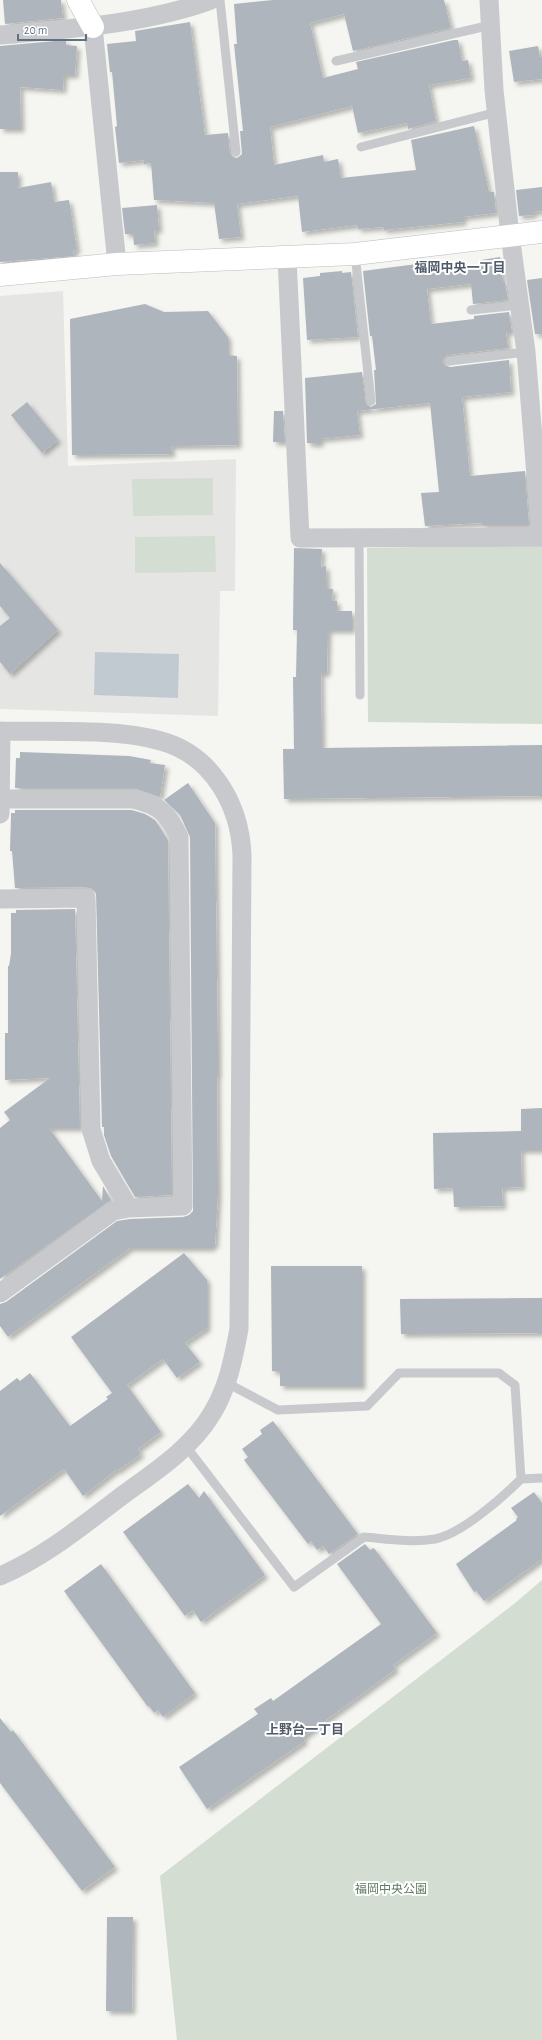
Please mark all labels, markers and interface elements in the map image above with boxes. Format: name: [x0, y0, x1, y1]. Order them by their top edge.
scale bar: [18, 16, 86, 42]
text: 20 m: [24, 24, 47, 36]
district label: 福岡中央一丁目: [414, 261, 506, 275]
district label: 上野台一丁目: [266, 1722, 344, 1737]
park label: 福岡中央公園: [355, 1883, 427, 1895]

